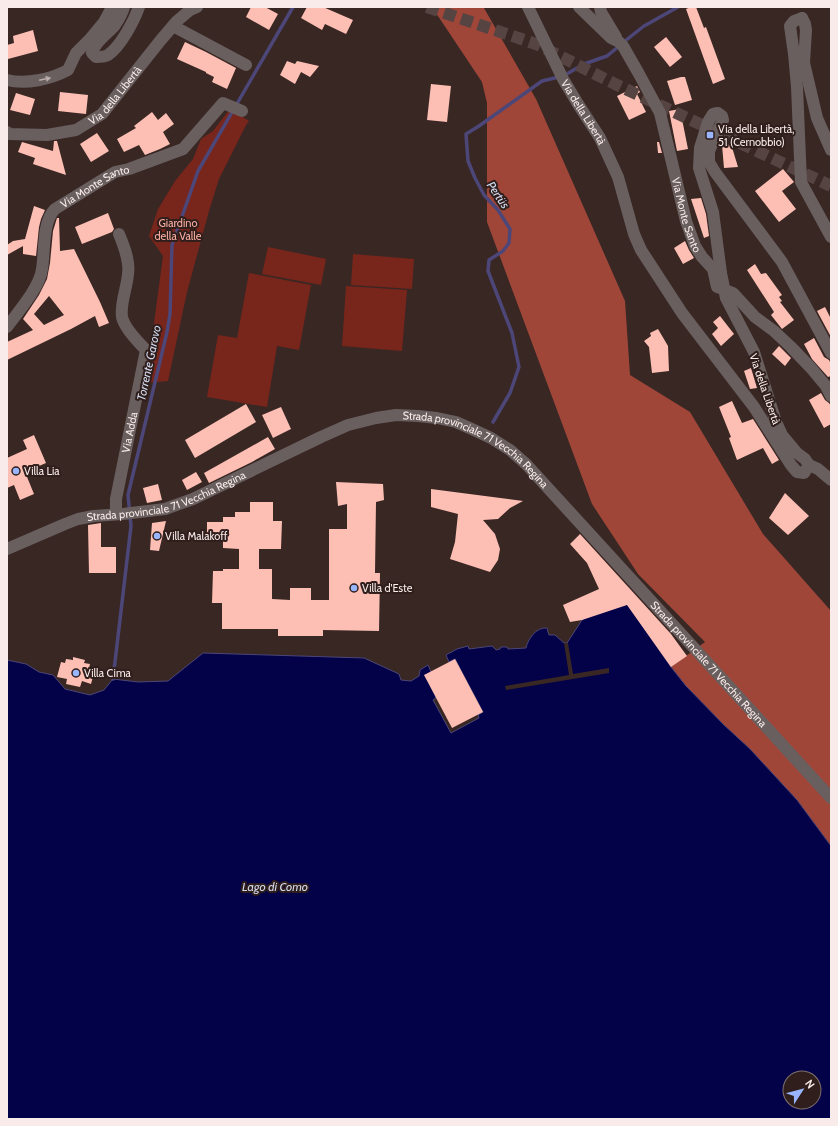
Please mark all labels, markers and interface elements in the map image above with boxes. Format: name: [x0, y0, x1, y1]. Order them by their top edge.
street label: Via della Libertà: [86, 63, 145, 128]
one-way arrow: [39, 75, 52, 81]
street label: Via della Libertà: [558, 77, 609, 147]
place label: Via della Libertà, 51 (Cernobbio): [718, 122, 794, 149]
marker: Via della Libertà, 51 (Cernobbio): [705, 130, 715, 140]
street label: Via Monte Santo: [58, 162, 131, 211]
street label: Via Monte Santo: [669, 176, 704, 255]
water label: Pertüs: [484, 178, 513, 212]
park label: Giardino della Valle: [154, 216, 202, 243]
water label: Torrente Garovo: [133, 324, 164, 402]
street label: Via della Libertà: [746, 352, 784, 427]
street label: Strada provinciale 71 Vecchia Regina: [402, 408, 552, 491]
street label: Via Adda: [118, 410, 141, 454]
place label: Villa Lia: [24, 464, 60, 478]
marker: Villa Lia: [11, 466, 21, 476]
street label: Strada provinciale 71 Vecchia Regina: [85, 467, 249, 524]
place label: Villa Malakoff: [165, 529, 228, 543]
marker: Villa Malakoff: [152, 531, 162, 541]
place label: Villa d'Este: [362, 581, 413, 595]
marker: Villa d'Este: [349, 583, 359, 593]
street label: Strada provinciale 71 Vecchia Regina: [648, 598, 770, 731]
place label: Villa Cima: [84, 666, 132, 680]
marker: Villa Cima: [71, 668, 81, 678]
water label: Lago di Como: [242, 879, 308, 894]
north arrow: [782, 1070, 822, 1110]
text: N: [802, 1077, 818, 1091]

